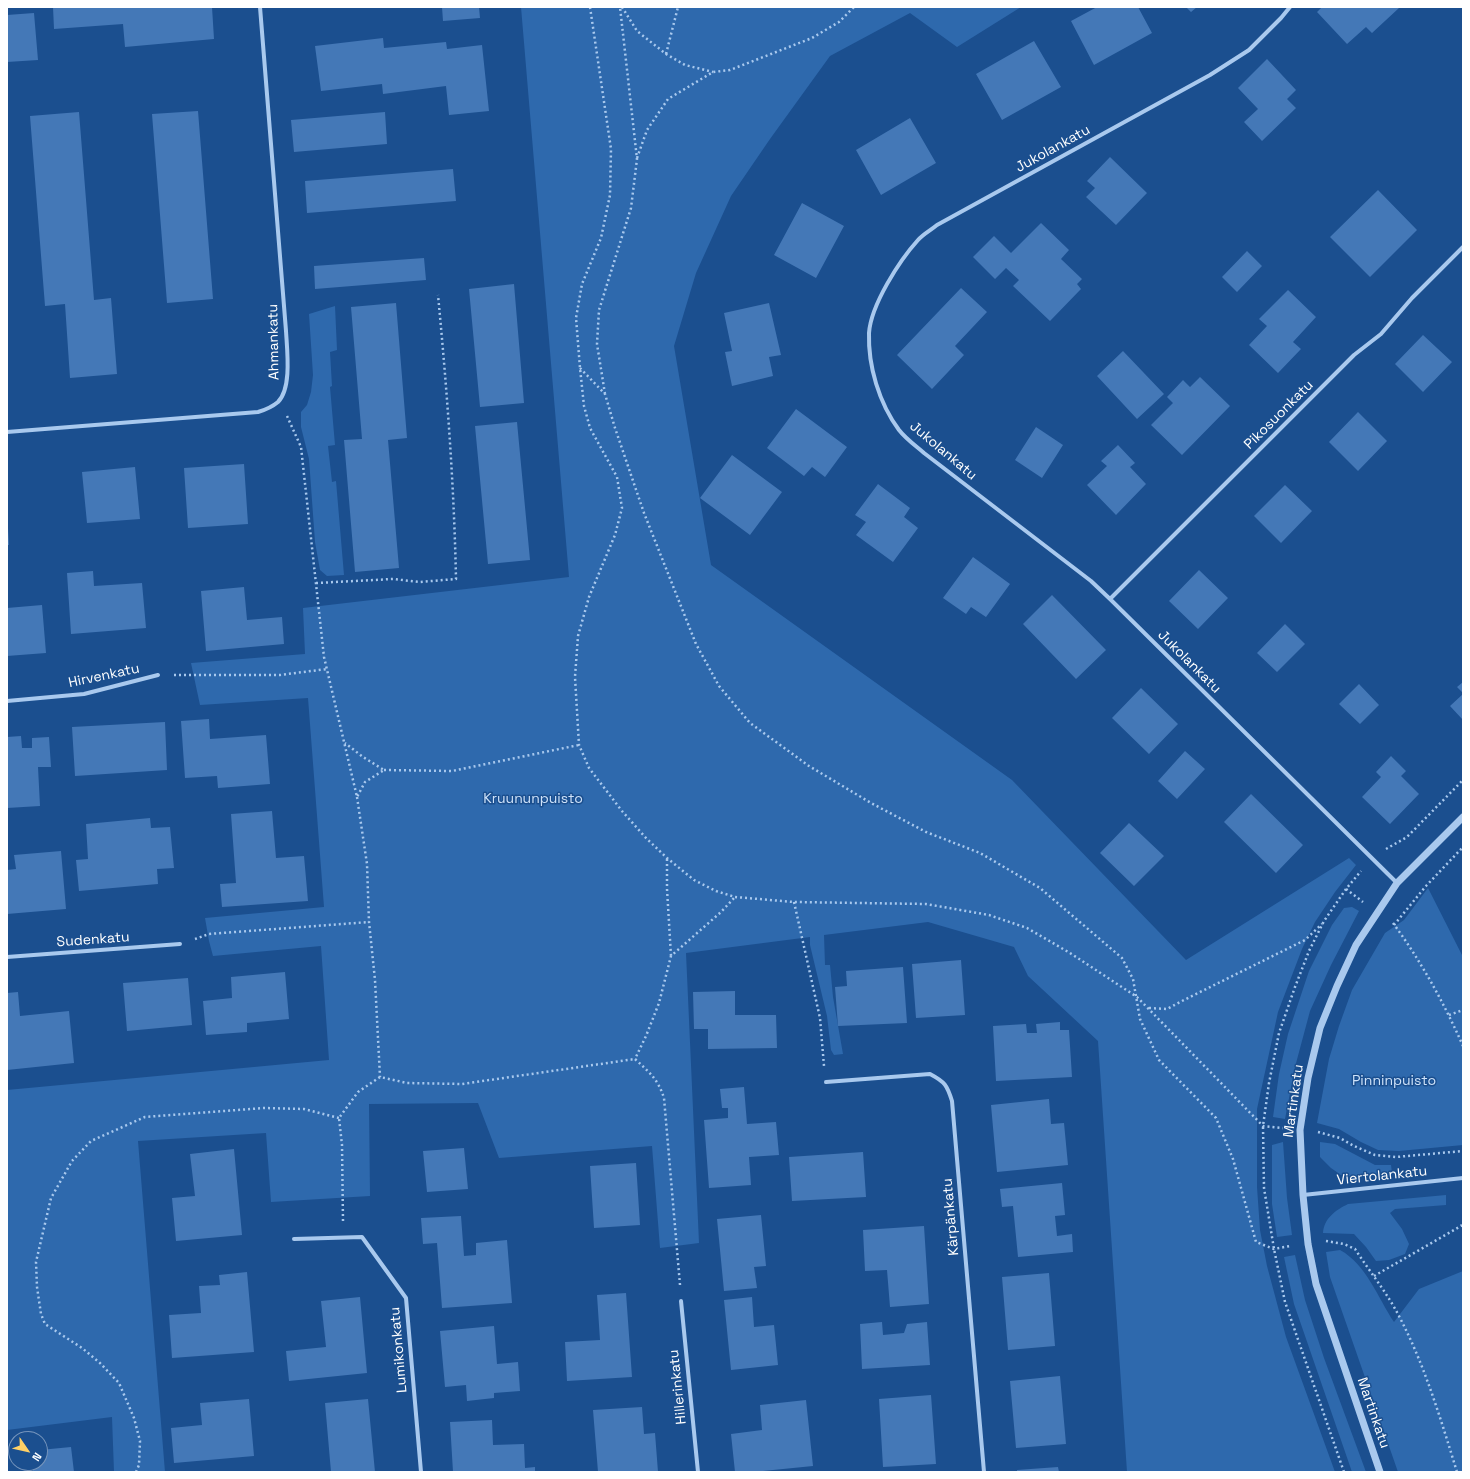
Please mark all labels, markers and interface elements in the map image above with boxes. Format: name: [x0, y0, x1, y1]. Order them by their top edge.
street label: Jukolankatu: [1013, 122, 1093, 176]
street label: Ahmankatu: [265, 304, 283, 380]
street label: Pikosuonkatu: [1241, 377, 1317, 453]
street label: Jukolankatu: [906, 418, 980, 484]
street label: Jukolankatu: [1154, 627, 1224, 697]
street label: Hirvenkatu: [67, 660, 141, 692]
park label: Kruununpuisto: [483, 791, 583, 807]
street label: Sudenkatu: [56, 929, 130, 951]
street label: Martinkatu: [1281, 1063, 1307, 1139]
park label: Pinninpuisto: [1352, 1073, 1436, 1089]
street label: Viertolankatu: [1336, 1163, 1428, 1189]
street label: Kärpänkatu: [939, 1178, 963, 1256]
street label: Lumikonkatu: [387, 1306, 411, 1394]
street label: Hillerinkatu: [666, 1349, 690, 1425]
street label: Martinkatu: [1353, 1375, 1393, 1451]
north arrow: [8, 1431, 48, 1471]
text: N: [29, 1450, 45, 1464]

